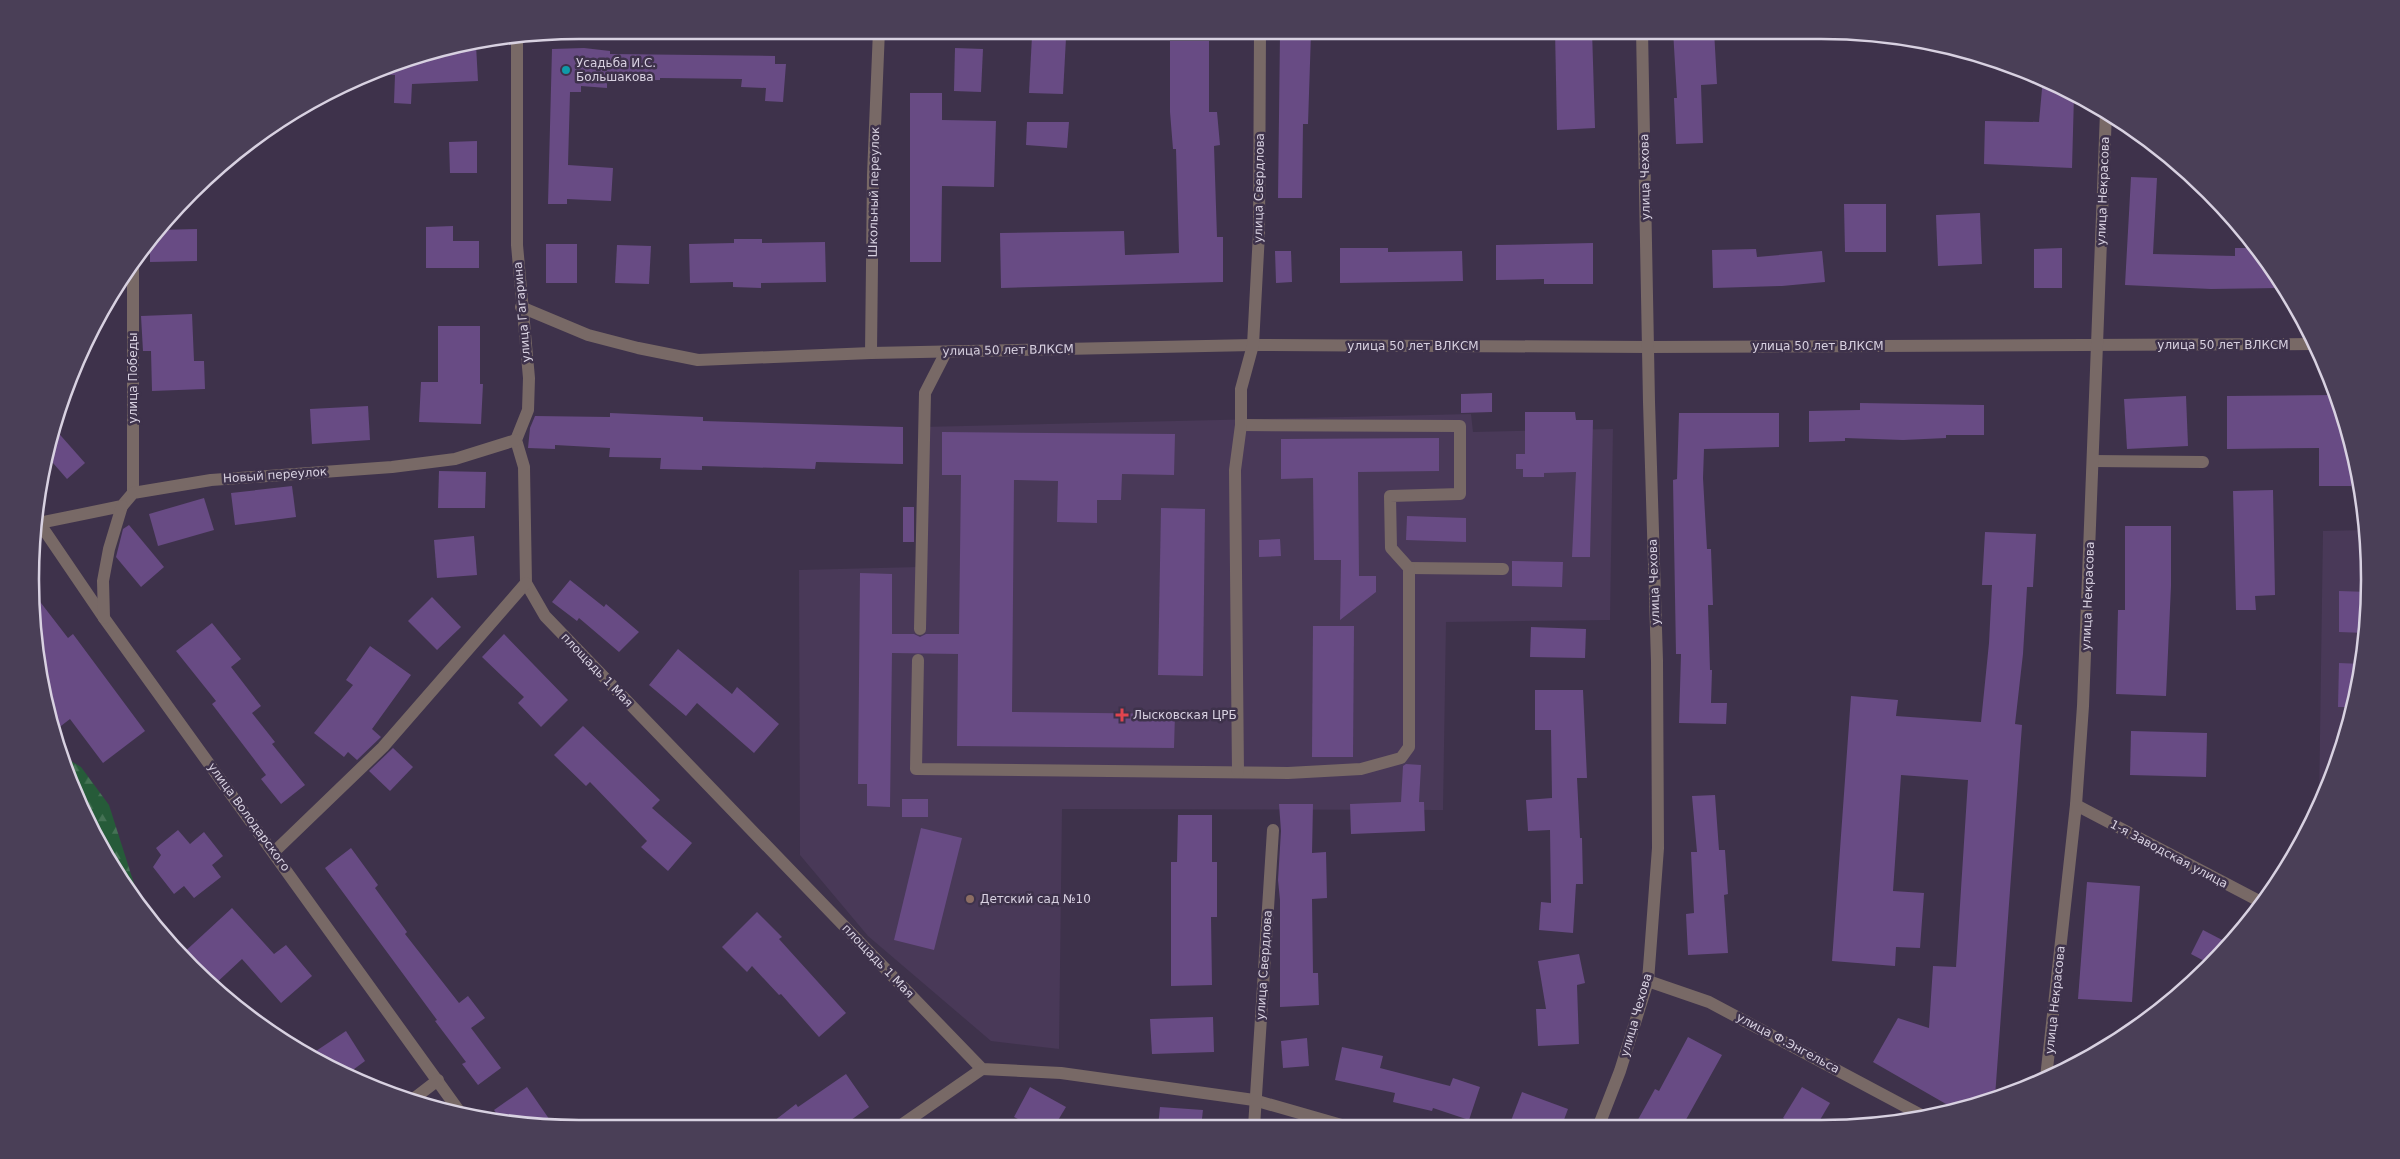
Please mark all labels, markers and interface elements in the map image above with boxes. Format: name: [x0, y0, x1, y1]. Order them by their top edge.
place label: Усадьба И.С. Большакова: [576, 56, 656, 84]
marker: Усадьба И.С. Большакова: [560, 64, 572, 76]
street label: Школьный переулок: [866, 127, 882, 257]
street label: улица Свердлова: [1251, 133, 1267, 243]
street label: улица Чехова: [1637, 134, 1653, 220]
street label: улица Некрасова: [2094, 136, 2112, 246]
street label: улица Гагарина: [511, 261, 533, 363]
street label: улица Победы: [126, 333, 140, 423]
street label: улица 50 лет ВЛКСМ: [2157, 338, 2289, 352]
street label: улица 50 лет ВЛКСМ: [1347, 339, 1479, 353]
street label: улица 50 лет ВЛКСМ: [1752, 339, 1884, 353]
street label: улица 50 лет ВЛКСМ: [942, 342, 1074, 358]
street label: Новый переулок: [223, 464, 327, 486]
street label: улица Чехова: [1645, 539, 1663, 625]
street label: улица Некрасова: [2079, 541, 2097, 651]
street label: площадь 1 Мая: [558, 630, 636, 710]
marker: Лысковская ЦРБ: [1115, 708, 1129, 722]
place label: Лысковская ЦРБ: [1133, 708, 1237, 722]
street label: улица Володарского: [205, 760, 293, 874]
street label: 1-я Заводская улица: [2108, 817, 2230, 891]
place label: Детский сад №10: [980, 892, 1091, 906]
marker: Детский сад №10: [964, 893, 976, 905]
street label: улица Свердлова: [1253, 910, 1275, 1020]
street label: площадь 1 Мая: [839, 921, 917, 1001]
street label: улица Некрасова: [2042, 945, 2068, 1055]
street label: улица Чехова: [1617, 972, 1655, 1058]
street label: улица Ф.Энгельса: [1734, 1010, 1842, 1076]

